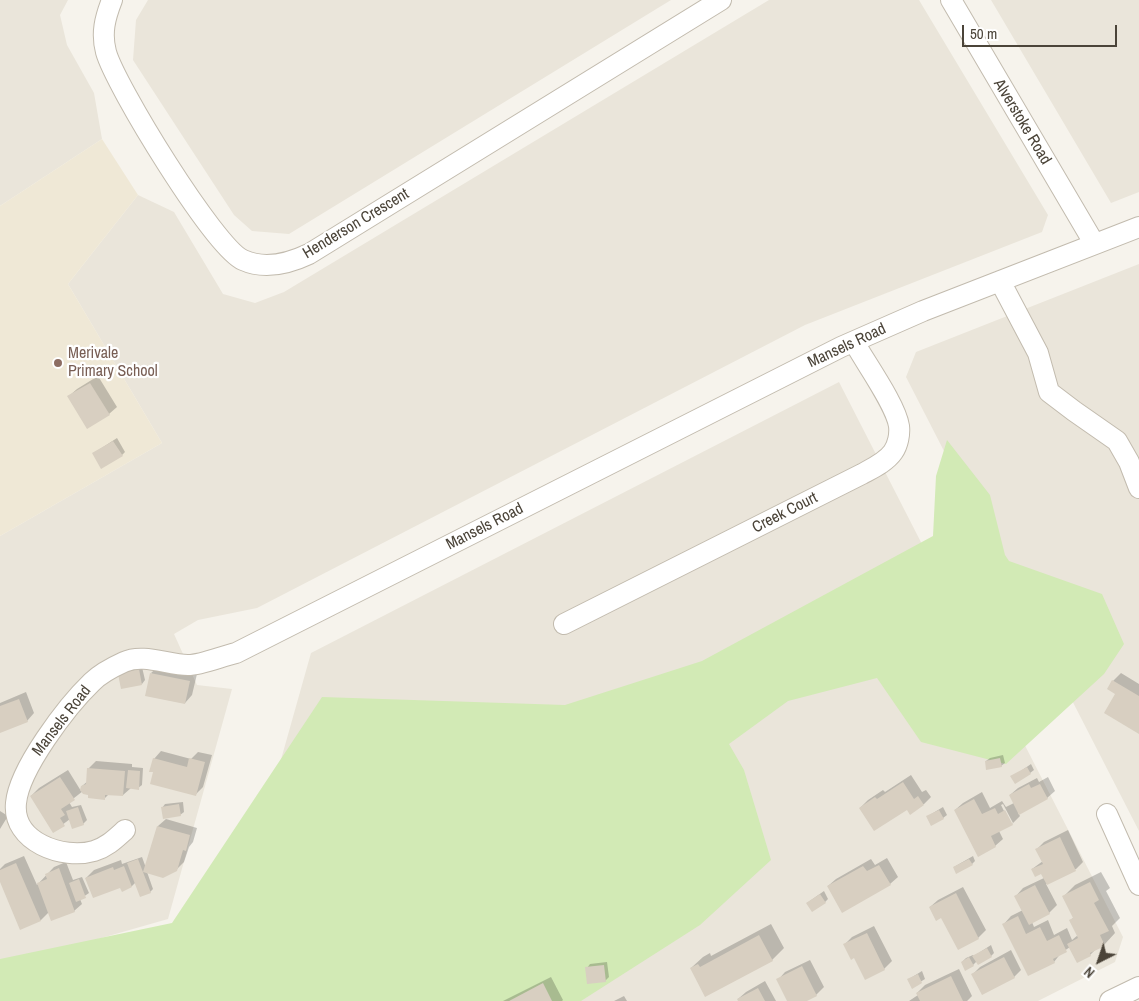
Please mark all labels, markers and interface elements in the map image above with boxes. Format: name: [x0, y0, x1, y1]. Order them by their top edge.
scale bar: [964, 15, 1119, 47]
text: 50 m: [970, 23, 997, 44]
street label: Alverstoke Road: [989, 76, 1055, 168]
street label: Henderson Crescent: [299, 185, 413, 263]
street label: Mansels Road: [805, 320, 889, 372]
place label: Merivale Primary School: [68, 344, 158, 382]
marker: Merivale Primary School: [52, 357, 64, 369]
street label: Creek Court: [749, 488, 821, 538]
street label: Mansels Road: [443, 499, 527, 555]
street label: Mansels Road: [29, 682, 95, 760]
north arrow: [1074, 936, 1124, 986]
text: N: [1080, 963, 1098, 982]

